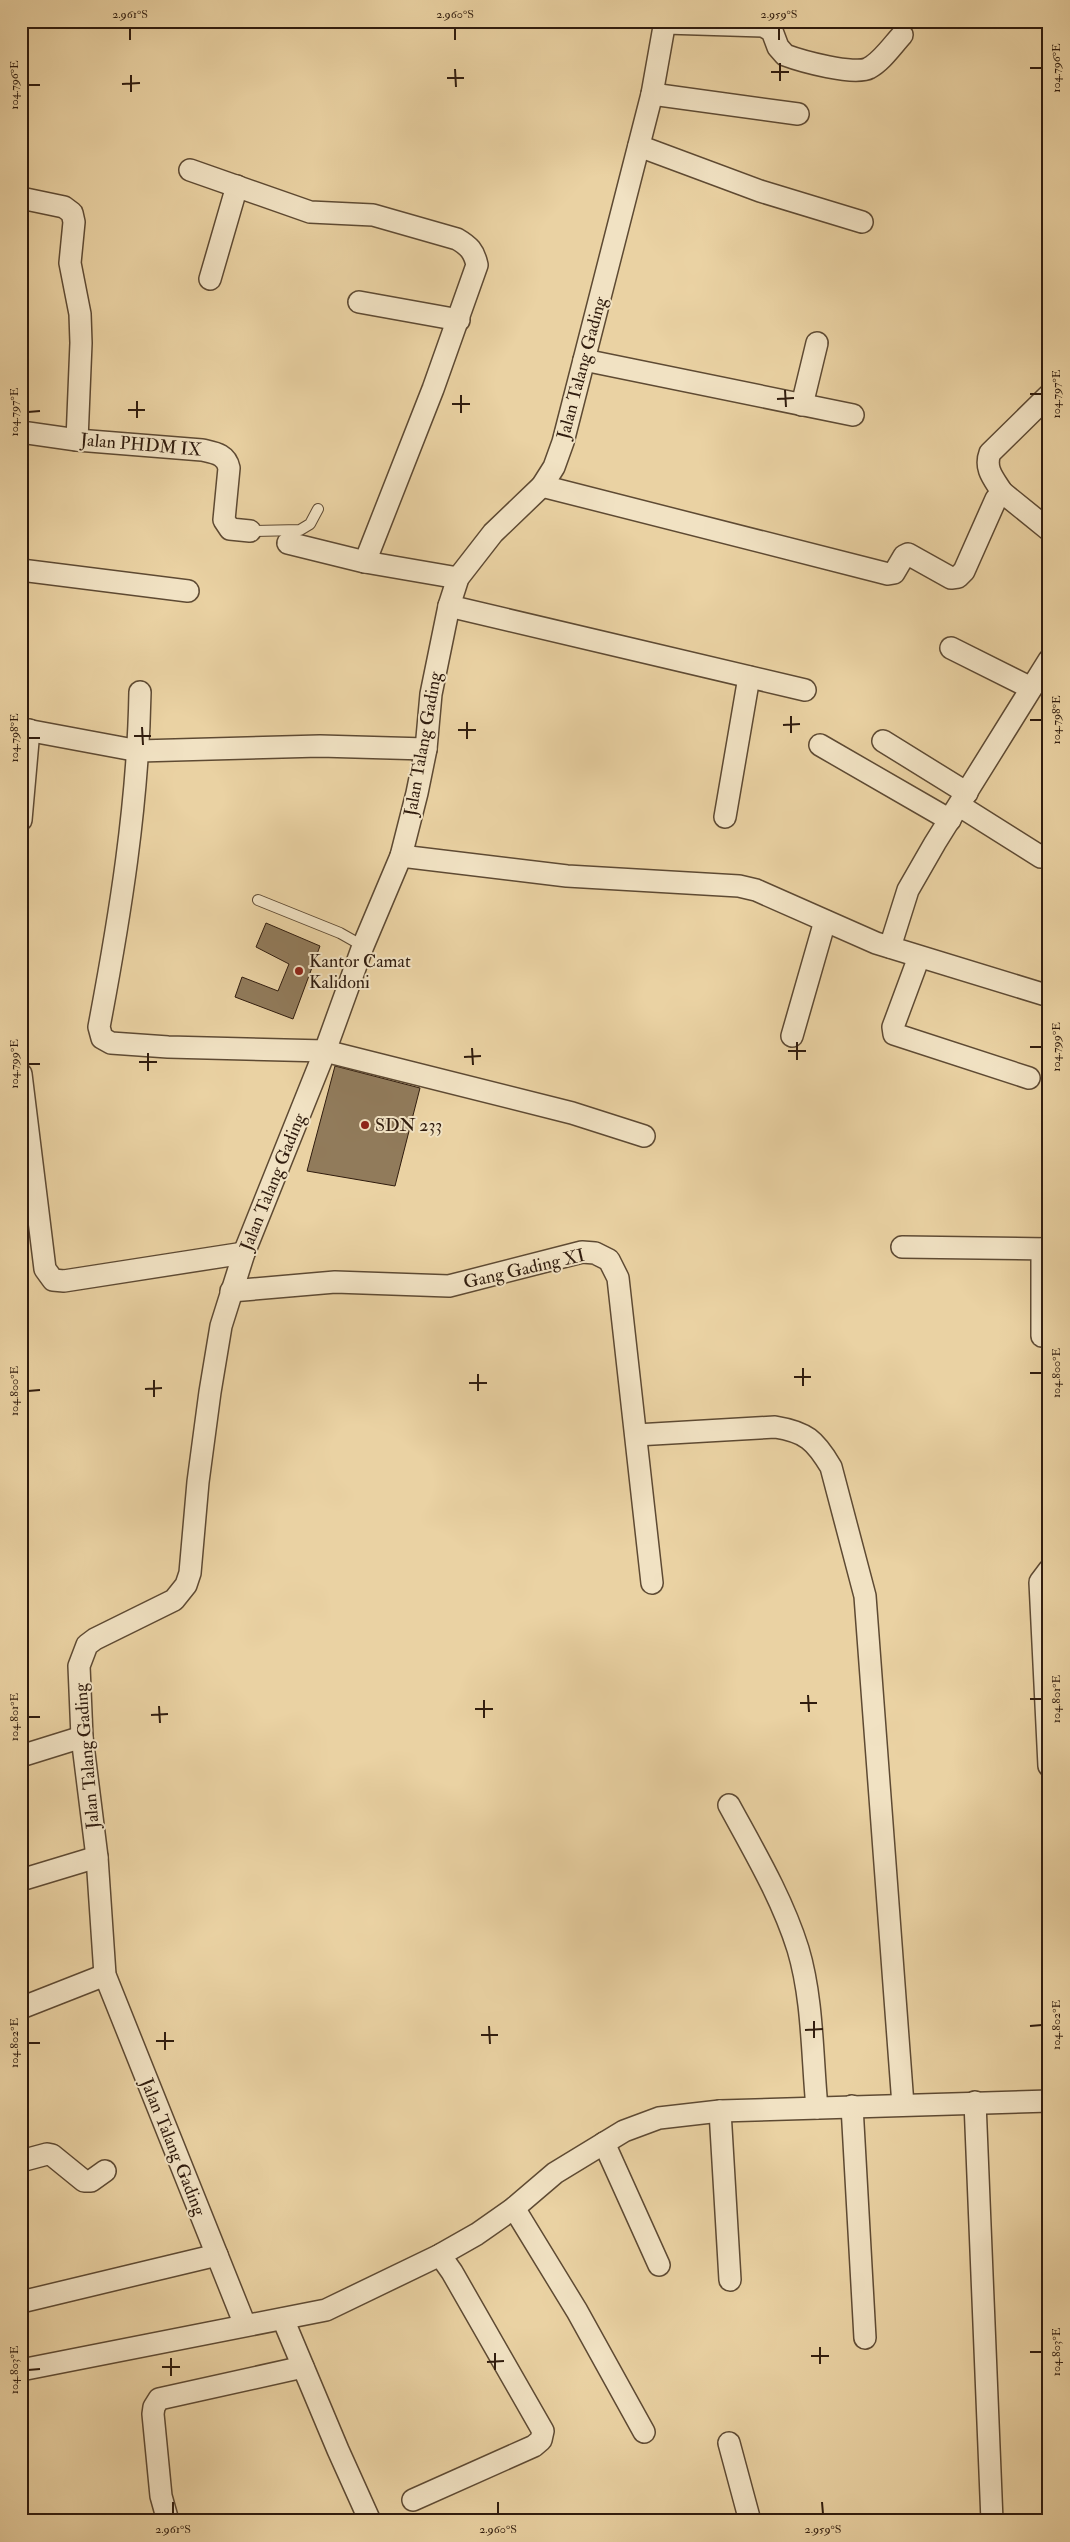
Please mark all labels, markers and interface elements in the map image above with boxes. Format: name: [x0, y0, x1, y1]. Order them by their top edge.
text: 2.961°S: [112, 7, 148, 22]
text: 2.960°S: [436, 7, 474, 22]
text: 2.959°S: [761, 7, 797, 22]
text: 104.796°E: [1049, 43, 1064, 93]
text: 104.796°E: [7, 60, 22, 110]
street label: Jalan Talang Gading: [552, 293, 612, 443]
text: 104.797°E: [1049, 369, 1064, 418]
text: 104.797°E: [7, 387, 22, 436]
street label: Jalan PHDM IX: [78, 428, 203, 462]
street label: Jalan Talang Gading: [399, 669, 447, 819]
text: 104.798°E: [1049, 695, 1064, 745]
text: 104.798°E: [7, 713, 22, 763]
place label: Kantor Camat Kalidoni: [309, 950, 411, 994]
marker: Kantor Camat Kalidoni: [293, 965, 305, 977]
text: 104.799°E: [1049, 1022, 1064, 1072]
text: 104.799°E: [7, 1039, 22, 1089]
street label: Jalan Talang Gading: [235, 1109, 312, 1255]
place label: SDN 233: [375, 1114, 442, 1137]
marker: SDN 233: [359, 1119, 371, 1131]
street label: Gang Gading XI: [461, 1244, 587, 1294]
text: 104.800°E: [1049, 1348, 1064, 1398]
text: 104.800°E: [7, 1366, 22, 1416]
text: 104.801°E: [1049, 1675, 1064, 1723]
street label: Jalan Talang Gading: [69, 1681, 105, 1831]
text: 104.801°E: [7, 1693, 22, 1741]
text: 104.802°E: [1049, 2000, 1064, 2050]
text: 104.802°E: [7, 2018, 22, 2068]
street label: Jalan Talang Gading: [135, 2074, 212, 2220]
text: 104.803°E: [1049, 2327, 1064, 2376]
text: 104.803°E: [7, 2345, 22, 2394]
text: 2.961°S: [155, 2522, 191, 2537]
text: 2.960°S: [479, 2522, 517, 2537]
text: 2.959°S: [805, 2522, 841, 2537]

